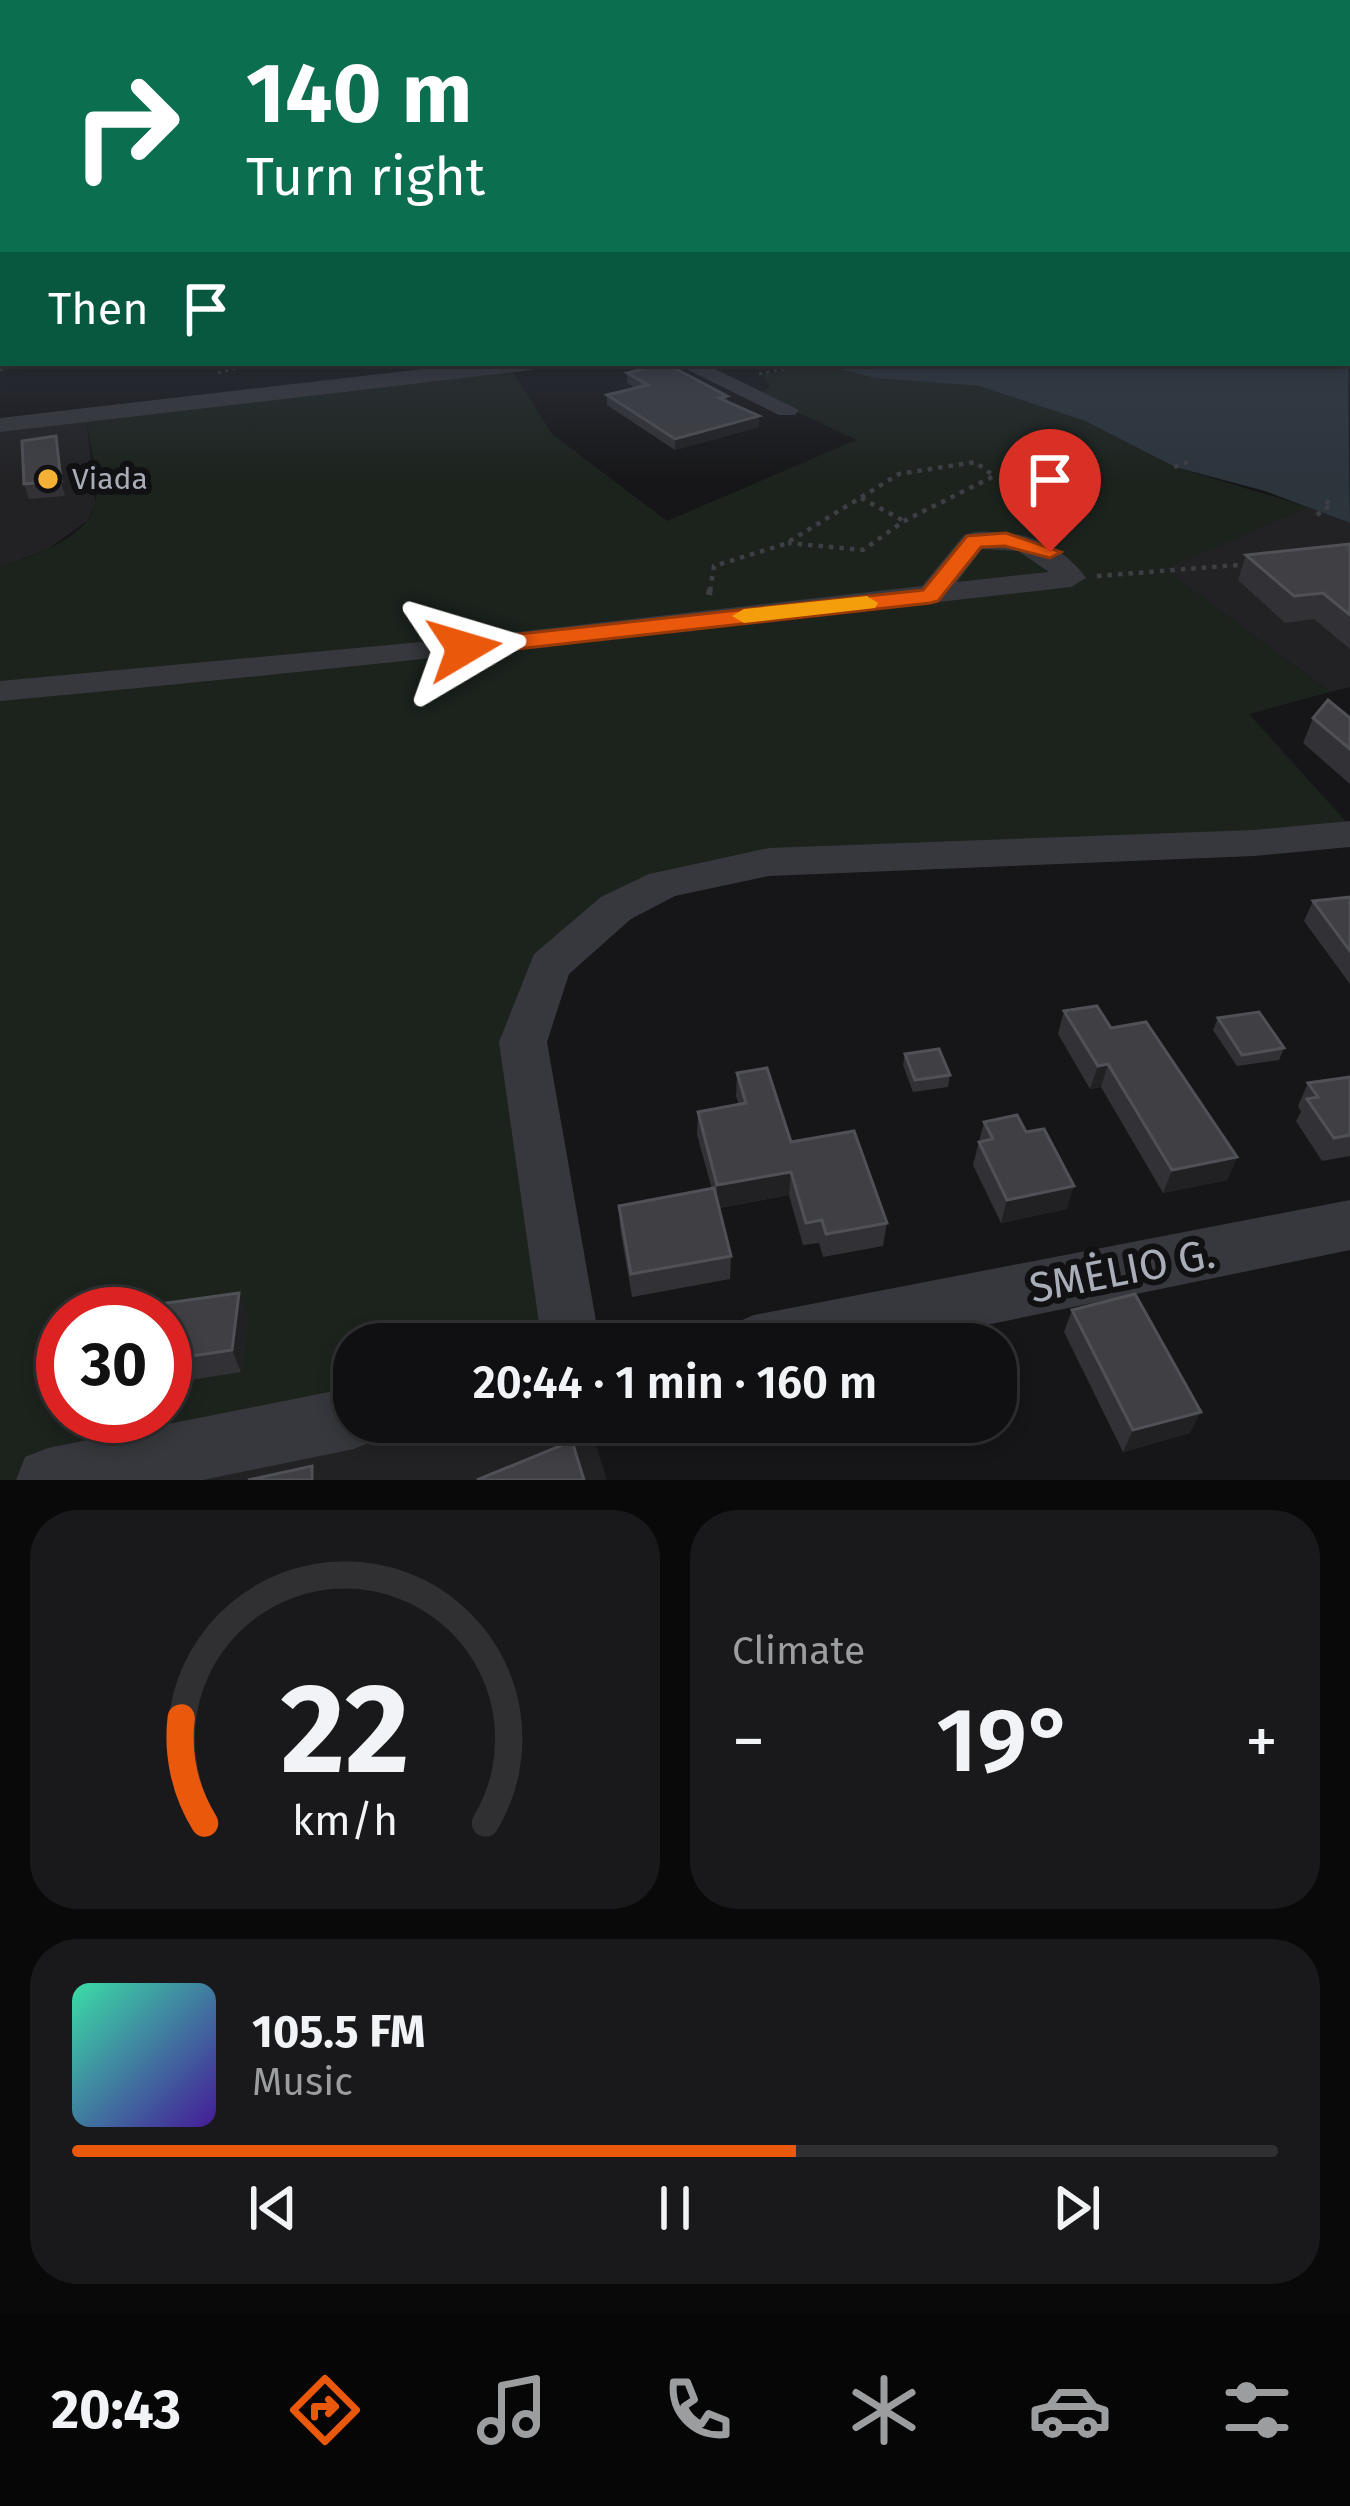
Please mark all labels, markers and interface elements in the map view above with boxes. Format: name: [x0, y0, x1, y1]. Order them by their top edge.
text: 140 m: [246, 43, 472, 144]
icon: right: [48, 48, 204, 204]
text: Turn right: [246, 145, 485, 209]
icon: arrive: [173, 276, 239, 342]
text: Then: [48, 282, 149, 336]
pin: [999, 429, 1101, 552]
icon: arrive: [1017, 447, 1083, 513]
place label: Viada: [72, 461, 148, 497]
marker: Viada: [35, 466, 61, 492]
position arrow: [401, 585, 527, 711]
street label: SMĖLIO G.: [1025, 1229, 1219, 1313]
speed limit sign: 30: [36, 1287, 192, 1443]
text: 20:44 · 1 min · 160 m: [473, 1356, 877, 1410]
text: Climate: [732, 1628, 865, 1674]
text: 22: [280, 1655, 410, 1805]
text: 19°: [936, 1687, 1074, 1795]
text: −: [732, 1702, 765, 1781]
text: +: [1245, 1702, 1278, 1781]
text: km/h: [292, 1794, 398, 1845]
text: 105.5 FM: [252, 2005, 425, 2059]
text: Music: [252, 2059, 353, 2105]
icon: previous: [240, 2175, 306, 2241]
icon: pause: [642, 2175, 708, 2241]
icon: next: [1044, 2175, 1110, 2241]
icon: directions: [283, 2368, 367, 2452]
icon: music: [470, 2368, 554, 2452]
icon: phone: [656, 2368, 740, 2452]
icon: climate: [842, 2368, 926, 2452]
icon: car: [1028, 2368, 1112, 2452]
icon: filters: [1215, 2368, 1299, 2452]
text: 20:43: [51, 2378, 181, 2442]

